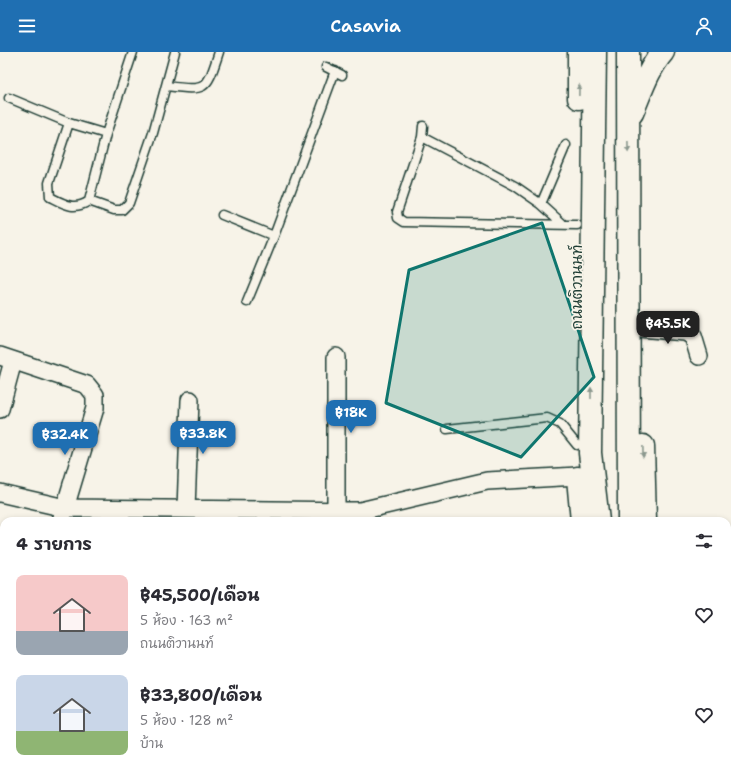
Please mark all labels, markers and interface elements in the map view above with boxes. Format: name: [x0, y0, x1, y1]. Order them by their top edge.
text: Casavia: [330, 14, 401, 38]
icon: menu: [16, 15, 38, 37]
icon: person: [693, 15, 715, 37]
one-way arrow: [576, 84, 583, 96]
one-way arrow: [625, 141, 631, 154]
street label: ถนนติวานนท์: [567, 244, 587, 330]
pin: ฿45.5K: [635, 311, 701, 345]
text: ฿45.5K: [645, 315, 691, 332]
one-way arrow: [588, 386, 594, 399]
pin: ฿18K: [327, 400, 375, 434]
text: ฿18K: [335, 404, 367, 421]
pin: ฿33.8K: [170, 421, 236, 455]
pin: ฿32.4K: [32, 422, 98, 456]
text: ฿33.8K: [179, 425, 227, 442]
text: ฿32.4K: [42, 426, 88, 443]
one-way arrow: [640, 446, 647, 458]
icon: filters: [693, 530, 715, 552]
text: 4 รายการ: [16, 533, 92, 555]
text: ฿45,500/เดือน: [140, 584, 260, 606]
icon: home: [48, 591, 96, 639]
icon: heart: [693, 604, 715, 626]
text: 5 ห้อง · 163 m²: [140, 612, 233, 629]
text: ถนนติวานนท์: [140, 635, 214, 652]
text: ฿33,800/เดือน: [140, 684, 262, 706]
icon: home: [48, 691, 96, 739]
icon: heart: [693, 704, 715, 726]
text: 5 ห้อง · 128 m²: [140, 712, 233, 729]
text: บ้าน: [140, 735, 163, 752]

